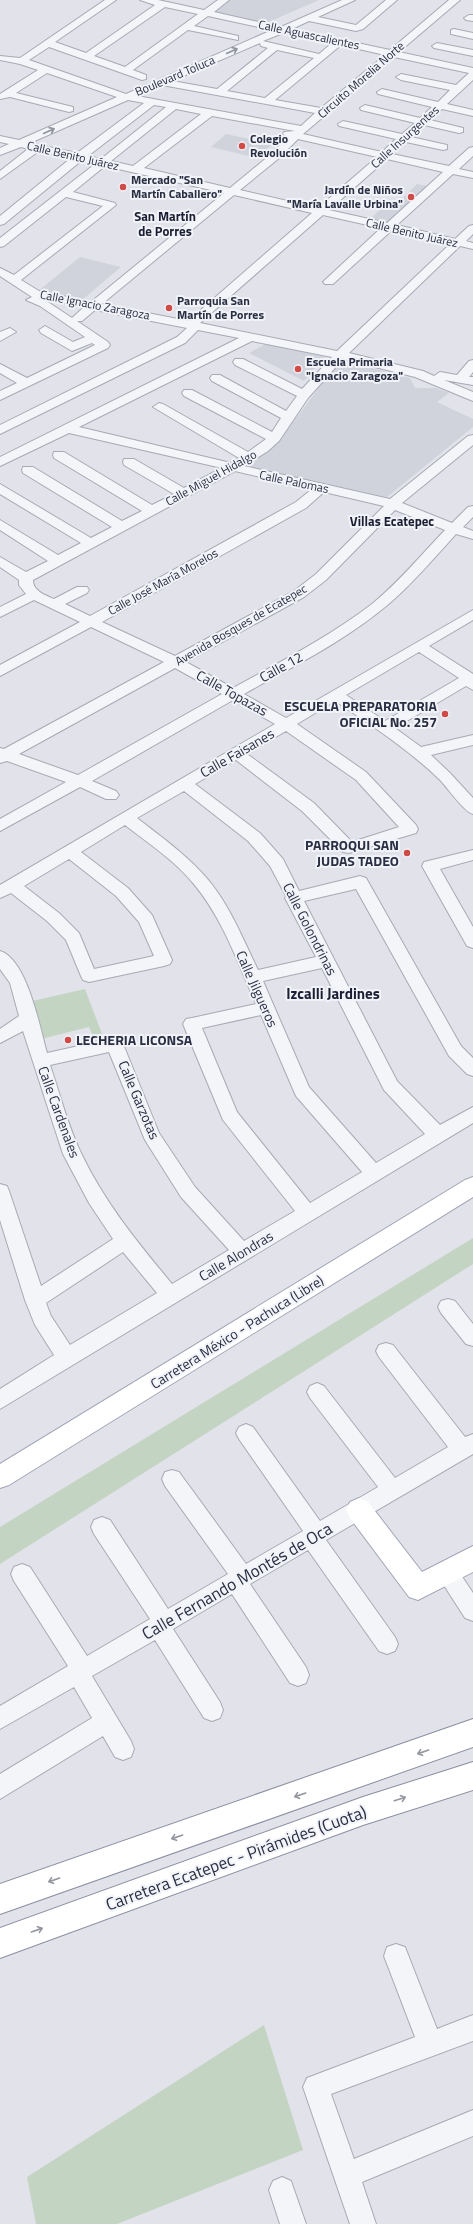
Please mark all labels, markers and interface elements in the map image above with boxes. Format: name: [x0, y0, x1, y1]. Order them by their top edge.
street label: Calle Aguascalientes: [257, 15, 362, 55]
street label: Circuito Morelia Norte: [313, 36, 408, 123]
one-way arrow: [226, 47, 238, 54]
street label: Boulevard Toluca: [132, 50, 218, 101]
street label: Calle Insurgentes: [366, 100, 444, 173]
one-way arrow: [42, 127, 54, 134]
place label: Colegio Revolución: [250, 129, 307, 162]
street label: Calle Benito Juárez: [25, 136, 121, 175]
marker: Colegio Revolución: [237, 141, 247, 151]
place label: Mercado "San Martín Caballero": [131, 170, 222, 203]
place label: Jardín de Niños "María Lavalle Urbina": [287, 180, 403, 213]
marker: Mercado "San Martín Caballero": [118, 182, 128, 192]
marker: Jardín de Niños "María Lavalle Urbina": [406, 192, 416, 202]
district label: San Martín de Porres: [134, 206, 196, 241]
street label: Calle Benito Juárez: [364, 213, 460, 252]
street label: Calle Ignacio Zaragoza: [38, 285, 152, 324]
place label: Parroquia San Martín de Porres: [177, 291, 264, 324]
marker: Parroquia San Martín de Porres: [164, 303, 174, 313]
place label: Escuela Primaria "Ignacio Zaragoza": [306, 352, 403, 385]
marker: Escuela Primaria "Ignacio Zaragoza": [293, 364, 303, 374]
street label: Calle Miguel Hidalgo: [162, 445, 260, 511]
street label: Calle Palomas: [258, 465, 331, 498]
district label: Villas Ecatepec: [350, 511, 434, 531]
street label: Calle José María Morelos: [104, 543, 222, 620]
street label: Avenida Bosques de Ecatepec: [171, 579, 310, 670]
street label: Calle 12: [255, 646, 306, 687]
street label: Calle Topazas: [193, 664, 272, 721]
place label: ESCUELA PREPARATORIA OFICIAL No. 257: [284, 695, 438, 732]
marker: ESCUELA PREPARATORIA OFICIAL No. 257: [440, 709, 450, 719]
street label: Calle Faisanes: [196, 723, 278, 782]
place label: PARROQUI SAN JUDAS TADEO: [305, 834, 399, 871]
marker: PARROQUI SAN JUDAS TADEO: [402, 848, 412, 858]
street label: Calle Golondrinas: [278, 879, 343, 979]
street label: Calle Jilgueros: [231, 947, 284, 1030]
district label: Izcalli Jardines: [286, 982, 380, 1005]
place label: LECHERIA LICONSA: [76, 1029, 193, 1050]
marker: LECHERIA LICONSA: [63, 1035, 73, 1045]
street label: Calle Garzotas: [113, 1057, 166, 1142]
street label: Calle Cardenales: [33, 1063, 86, 1161]
street label: Calle Alondras: [195, 1225, 277, 1286]
street label: Carretera México - Pachuca (Libre): [146, 1270, 327, 1394]
street label: Calle Fernando Montés de Oca: [137, 1515, 338, 1646]
one-way arrow: [417, 1748, 429, 1756]
one-way arrow: [294, 1791, 306, 1799]
one-way arrow: [393, 1795, 406, 1802]
street label: Carretera Ecatepec - Pirámides (Cuota): [102, 1799, 370, 1917]
one-way arrow: [171, 1834, 183, 1842]
one-way arrow: [48, 1877, 61, 1884]
one-way arrow: [30, 1926, 43, 1933]

